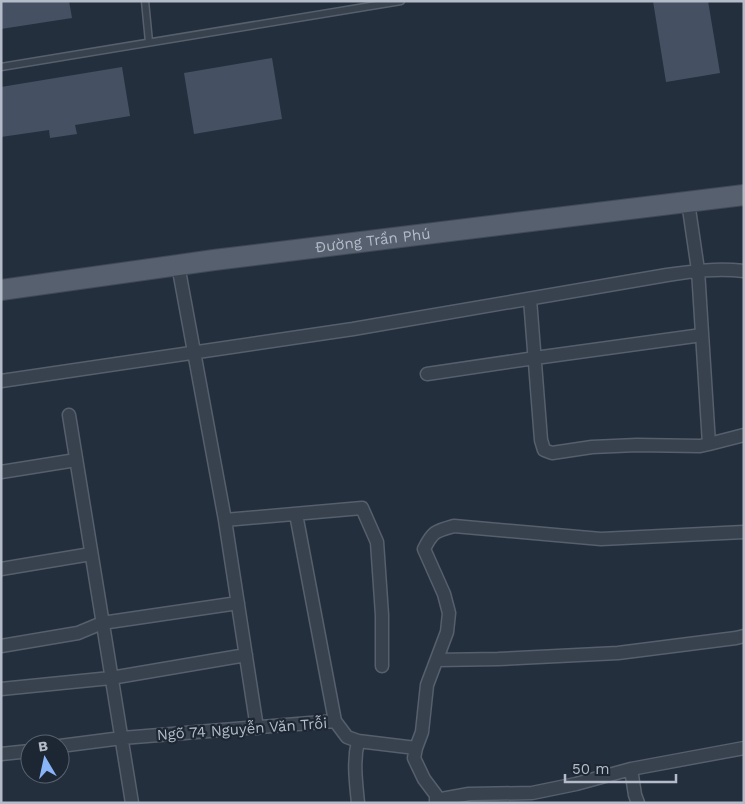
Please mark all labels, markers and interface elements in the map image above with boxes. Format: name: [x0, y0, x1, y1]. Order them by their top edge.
street label: Đường Trần Phú: [314, 225, 431, 257]
street label: Ngõ 74 Nguyễn Văn Trỗi: [156, 713, 328, 744]
north arrow: [20, 734, 70, 784]
text: B: [37, 737, 49, 755]
scale bar: [565, 752, 676, 784]
text: 50 m: [572, 760, 609, 778]

